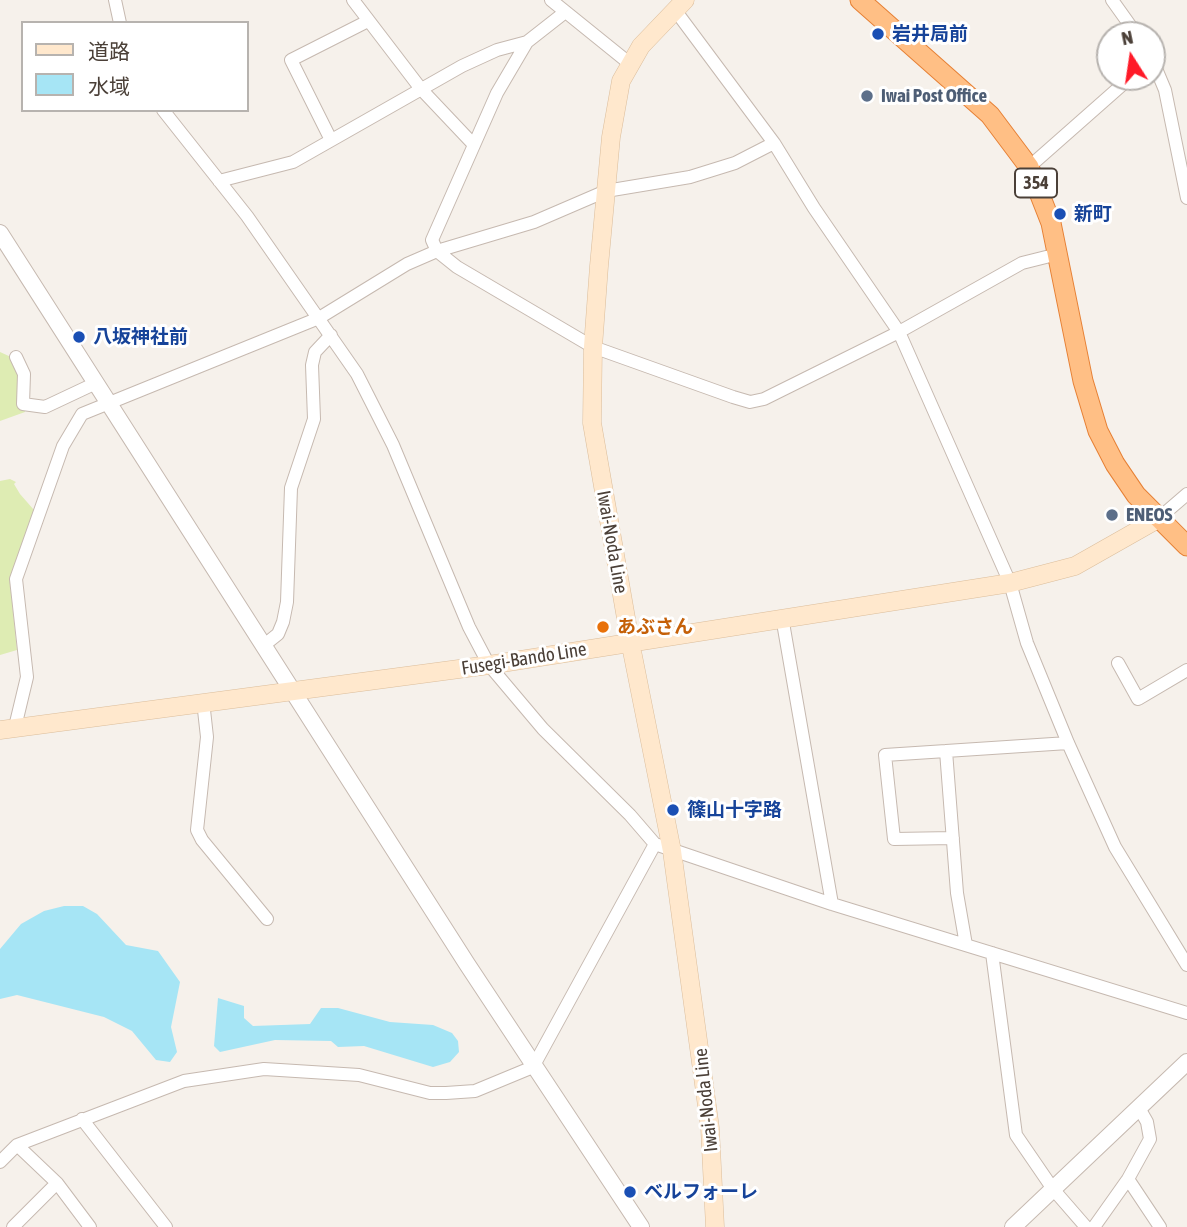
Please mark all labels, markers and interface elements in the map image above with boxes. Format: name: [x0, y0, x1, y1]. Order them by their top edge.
legend: [21, 21, 248, 112]
north arrow: [1096, 21, 1166, 91]
place label: 岩井局前: [892, 23, 968, 45]
text: N: [1119, 25, 1135, 49]
marker: 岩井局前: [870, 26, 886, 42]
text: 道路: [88, 39, 130, 63]
text: 水域: [88, 74, 130, 98]
place label: Iwai Post Office: [881, 85, 987, 107]
marker: Iwai Post Office: [859, 88, 875, 104]
road number: 354: [1015, 168, 1057, 198]
place label: 新町: [1074, 203, 1112, 225]
marker: 新町: [1052, 206, 1068, 222]
place label: 八坂神社前: [93, 326, 188, 348]
marker: 八坂神社前: [71, 329, 87, 345]
street label: Iwai-Noda Line: [592, 489, 632, 595]
place label: ENEOS: [1126, 504, 1172, 526]
marker: ENEOS: [1104, 507, 1120, 523]
place label: あぶさん: [617, 616, 693, 638]
marker: あぶさん: [595, 619, 611, 635]
street label: Fusegi-Bando Line: [460, 638, 588, 680]
place label: 篠山十字路: [687, 799, 782, 821]
marker: 篠山十字路: [665, 802, 681, 818]
street label: Iwai-Noda Line: [689, 1047, 723, 1153]
place label: ベルフォーレ: [644, 1181, 758, 1203]
marker: ベルフォーレ: [622, 1184, 638, 1200]

